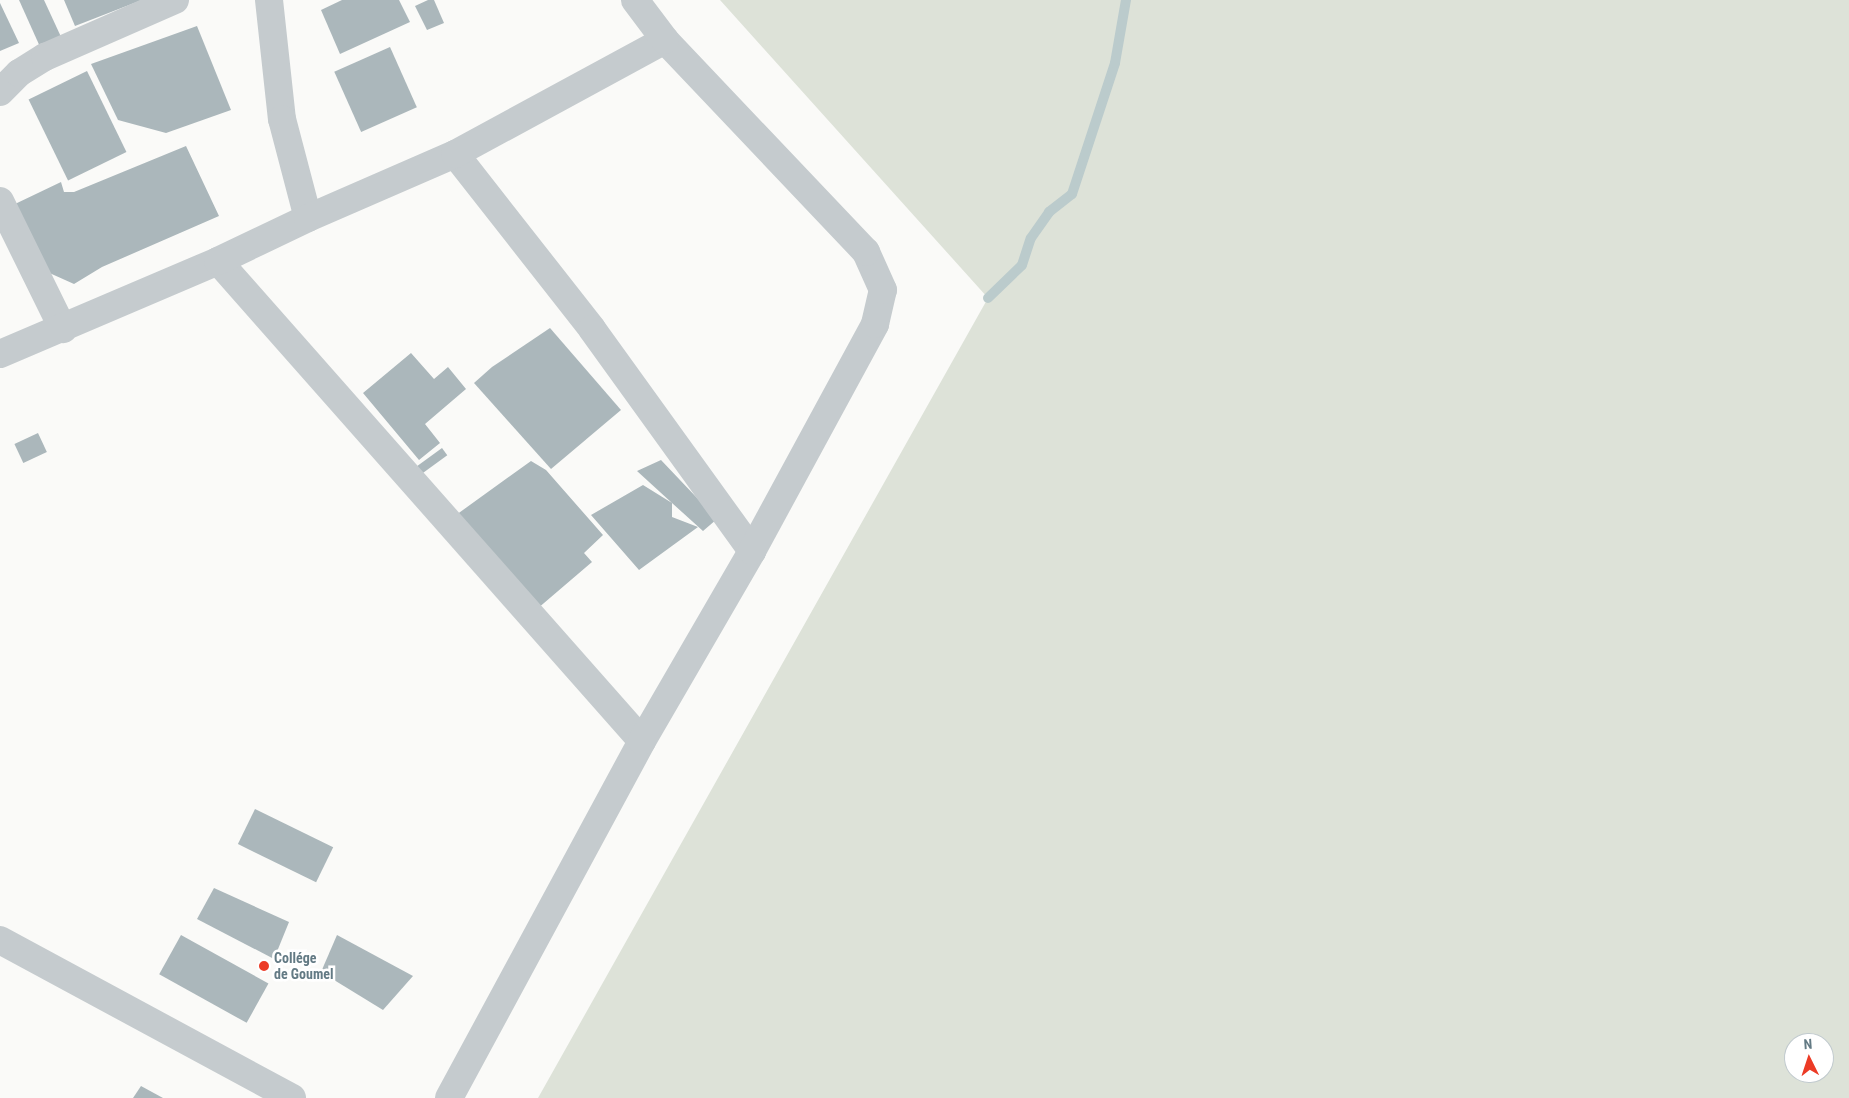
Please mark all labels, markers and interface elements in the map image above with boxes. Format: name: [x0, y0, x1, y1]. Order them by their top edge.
place label: Collége de Goumel: [274, 950, 334, 982]
marker: Collége de Goumel: [258, 960, 270, 972]
north arrow: [1784, 1033, 1834, 1083]
text: N: [1803, 1036, 1813, 1052]

